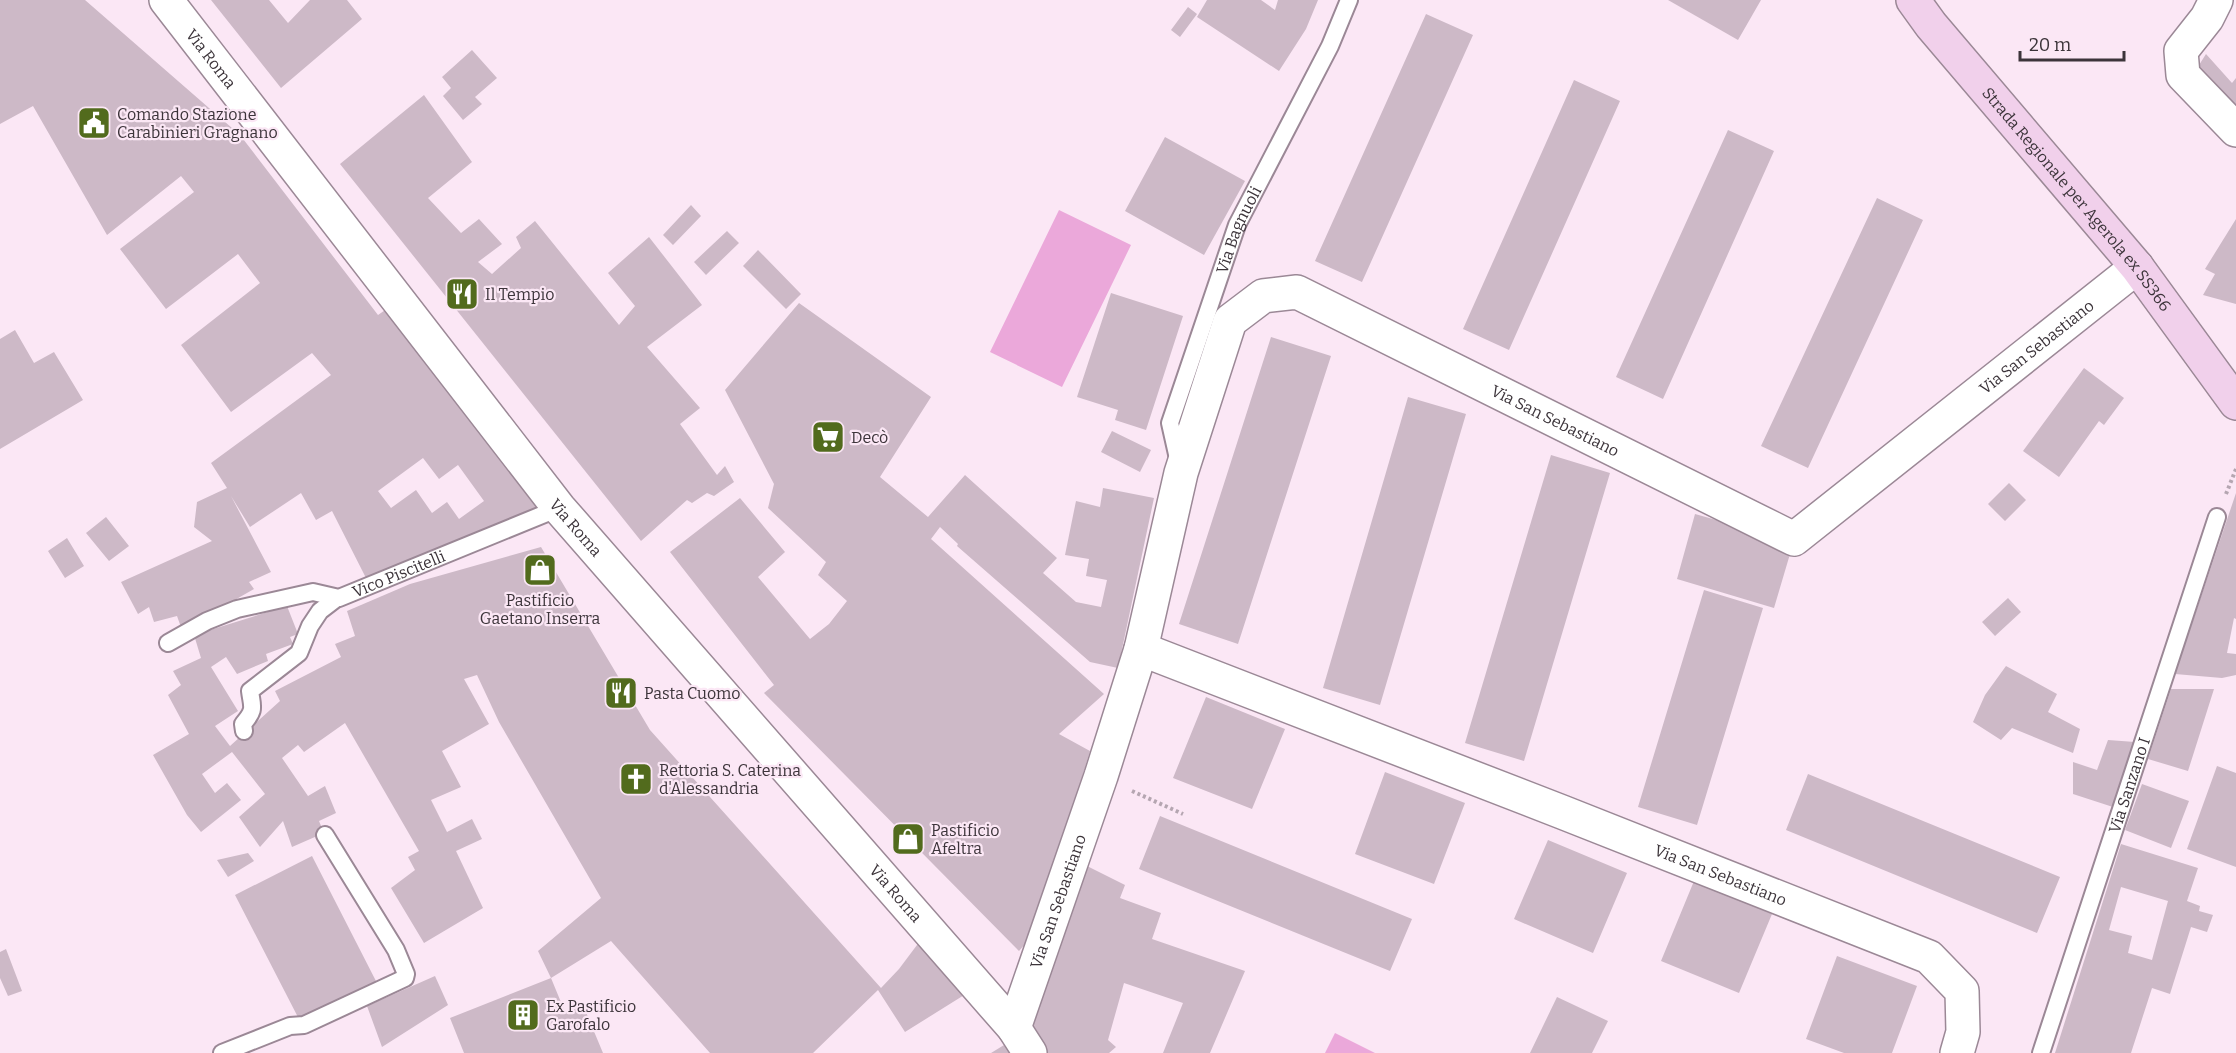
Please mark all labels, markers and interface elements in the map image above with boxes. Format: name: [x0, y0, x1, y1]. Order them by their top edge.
scale bar: [2020, 24, 2124, 62]
street label: Via Roma: [182, 25, 240, 93]
text: 20 m: [2029, 34, 2071, 56]
street label: Strada Regionale per Agerola ex SS366: [1978, 83, 2175, 315]
public building icon: Comando Stazione Carabinieri Gragnano: [76, 105, 112, 141]
place label: Comando Stazione Carabinieri Gragnano: [117, 105, 278, 142]
street label: Via Bagnuoli: [1212, 183, 1266, 276]
restaurant icon: Il Tempio: [444, 276, 480, 312]
place label: Il Tempio: [485, 285, 555, 304]
street label: Via San Sebastiano: [1976, 296, 2098, 398]
street label: Via San Sebastiano: [1488, 381, 1622, 461]
supermarket icon: Decò: [810, 419, 846, 455]
place label: Decò: [851, 428, 888, 447]
street label: Via Roma: [545, 495, 606, 561]
street label: Vico Piscitelli: [350, 547, 448, 602]
shop icon: Pastificio Gaetano Inserra: [522, 552, 558, 588]
place label: Pastificio Gaetano Inserra: [480, 591, 600, 628]
restaurant icon: Pasta Cuomo: [603, 675, 639, 711]
place label: Pasta Cuomo: [644, 684, 741, 703]
street label: Via Sanzano I: [2105, 735, 2154, 836]
church icon: Rettoria S. Caterina d'Alessandria: [618, 761, 654, 797]
place label: Rettoria S. Caterina d'Alessandria: [659, 761, 801, 798]
shop icon: Pastificio Afeltra: [890, 821, 926, 857]
place label: Pastificio Afeltra: [931, 821, 1000, 858]
street label: Via San Sebastiano: [1026, 832, 1090, 971]
street label: Via San Sebastiano: [1652, 840, 1789, 910]
street label: Via Roma: [865, 861, 926, 926]
building icon: Ex Pastificio Garofalo: [505, 997, 541, 1033]
place label: Ex Pastificio Garofalo: [546, 997, 636, 1034]

